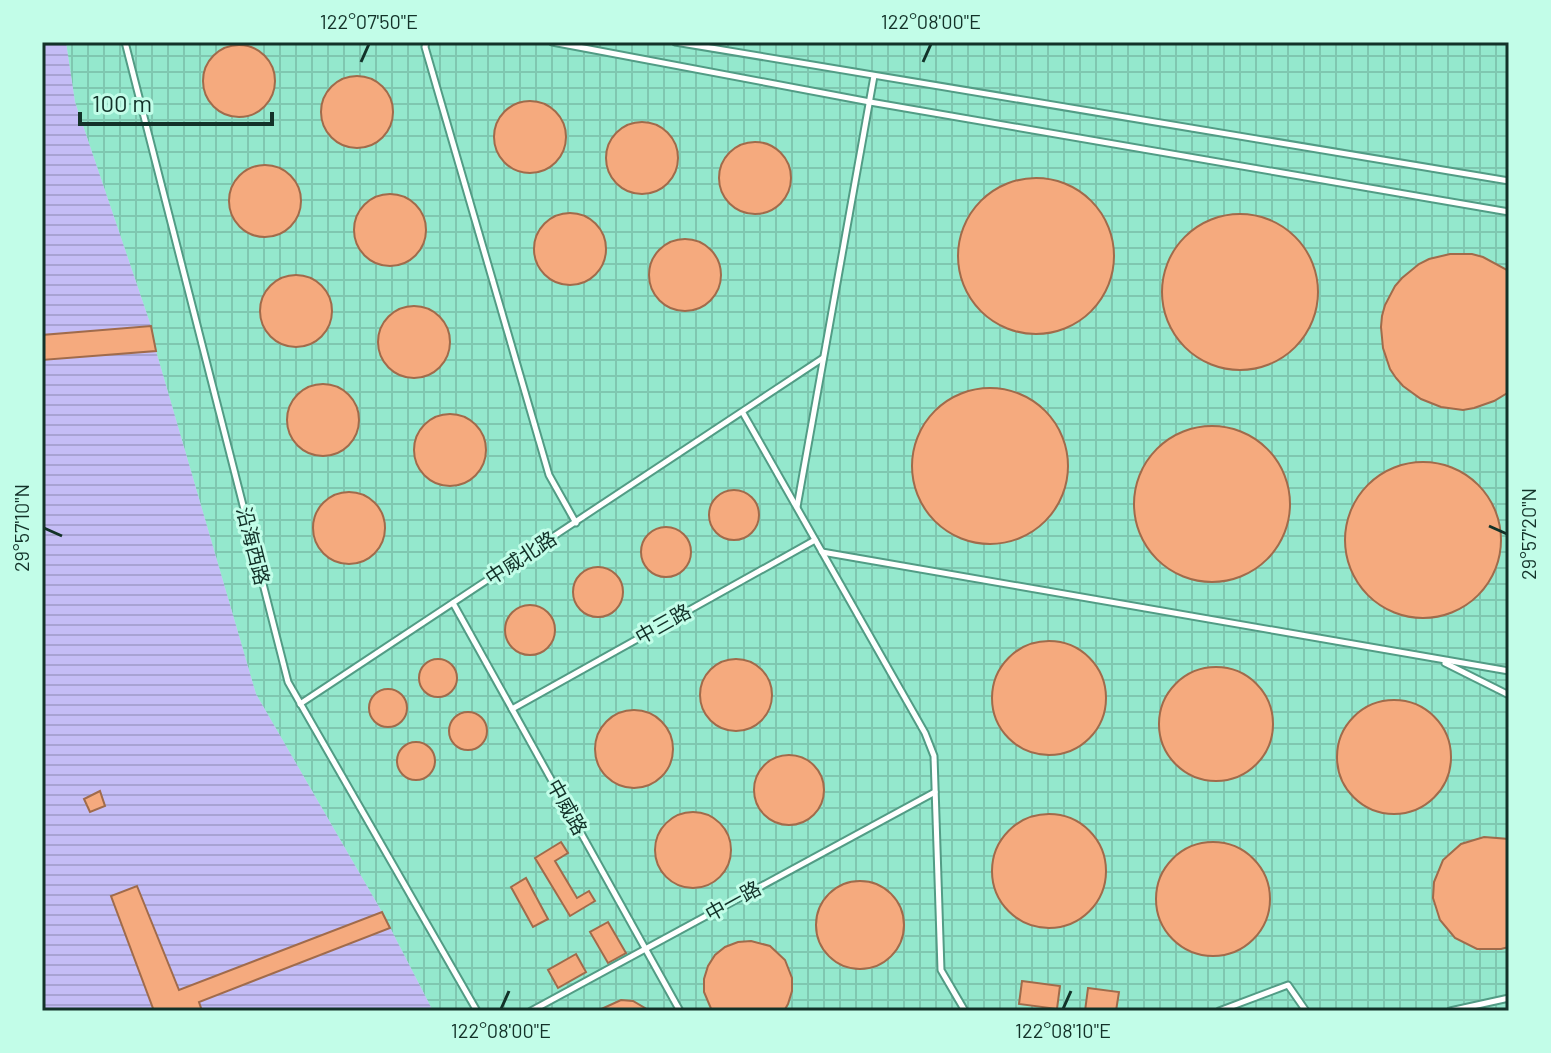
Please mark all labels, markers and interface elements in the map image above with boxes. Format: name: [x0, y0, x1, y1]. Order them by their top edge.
text: 122°07'50"E: [320, 9, 418, 33]
text: 122°08'00"E: [881, 9, 981, 33]
scale bar: [80, 76, 272, 126]
text: 100 m: [92, 88, 152, 117]
text: 29°57'10"N: [9, 484, 33, 572]
text: 29°57'20"N: [1516, 488, 1540, 580]
street label: 沿海西路: [233, 504, 275, 587]
street label: 中威北路: [480, 525, 561, 589]
street label: 中三路: [630, 598, 695, 648]
street label: 中威路: [543, 774, 593, 839]
street label: 中一路: [700, 875, 765, 925]
text: 122°08'00"E: [451, 1018, 551, 1042]
text: 122°08'10"E: [1015, 1018, 1111, 1042]

